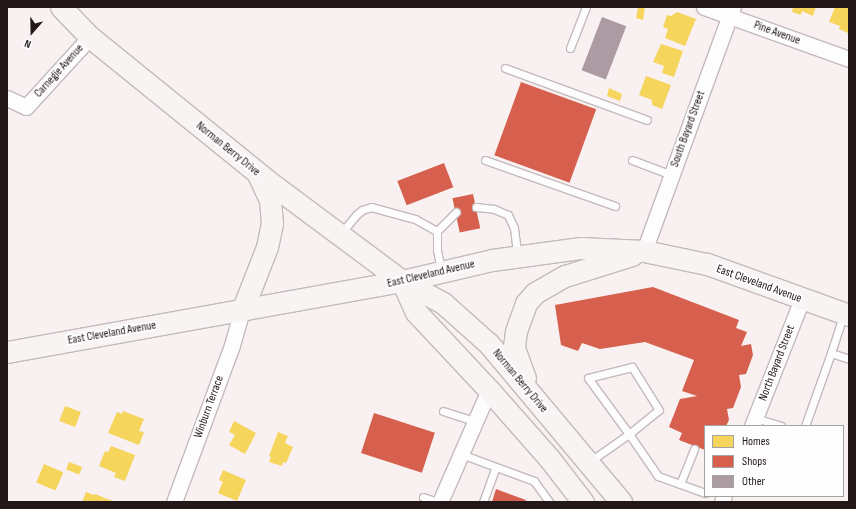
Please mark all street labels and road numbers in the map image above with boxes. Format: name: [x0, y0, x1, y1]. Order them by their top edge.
street label: Pine Avenue: [752, 18, 802, 48]
street label: Carnegie Avenue: [31, 41, 87, 101]
street label: South Bayard Street: [668, 89, 708, 169]
street label: Norman Berry Drive: [193, 119, 263, 179]
street label: East Cleveland Avenue: [386, 257, 476, 291]
street label: East Cleveland Avenue: [714, 262, 804, 306]
street label: East Cleveland Avenue: [67, 318, 157, 348]
street label: North Bayard Street: [756, 323, 798, 403]
street label: Norman Berry Drive: [489, 346, 551, 416]
street label: Winburn Terrace: [191, 374, 227, 440]

